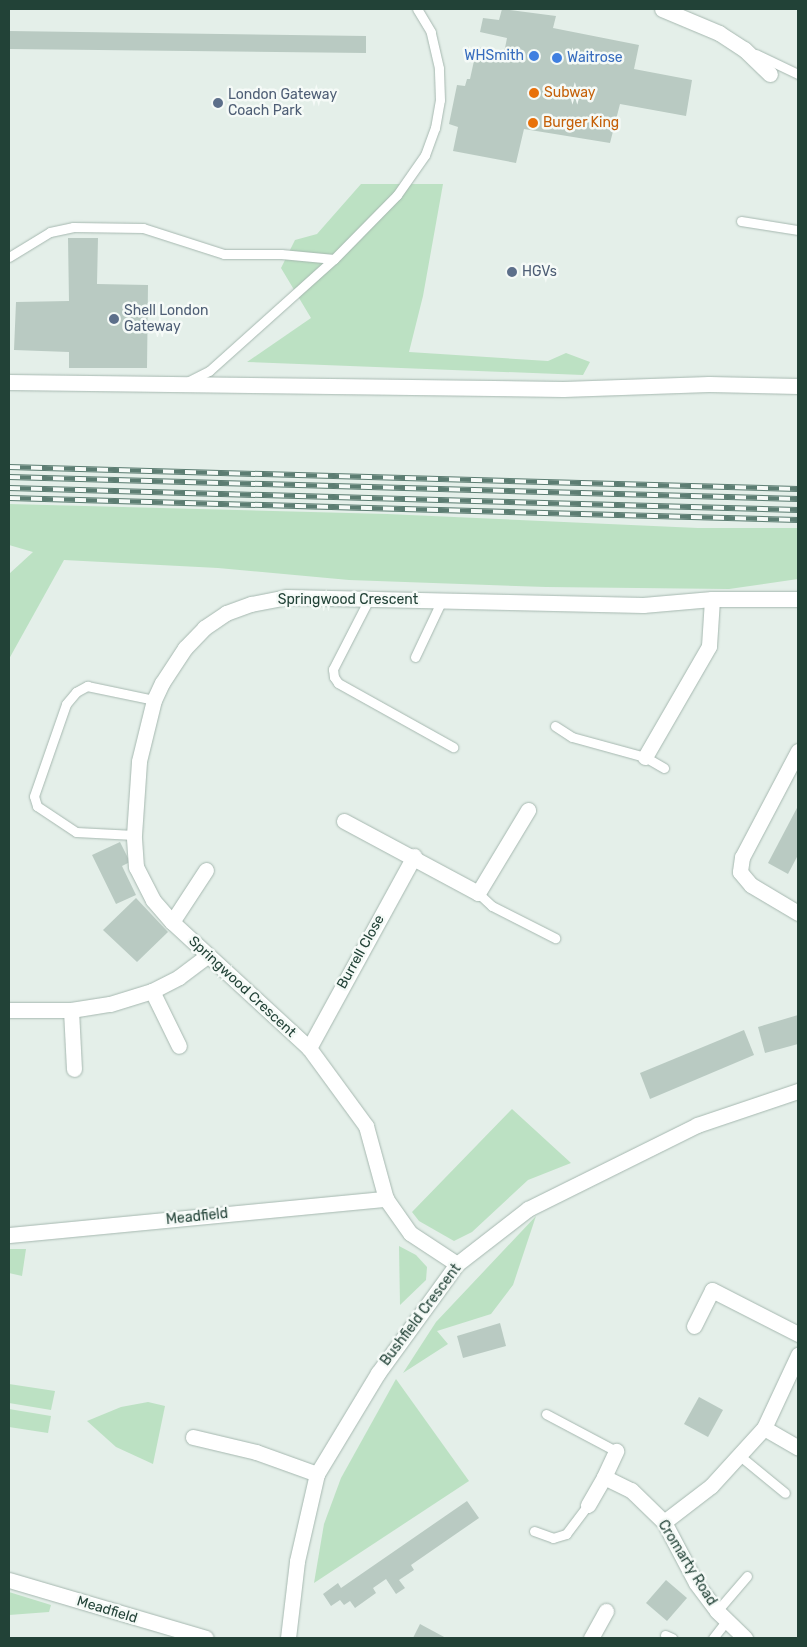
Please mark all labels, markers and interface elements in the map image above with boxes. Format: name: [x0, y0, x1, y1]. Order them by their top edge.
place label: WHSmith: [464, 48, 524, 64]
marker: WHSmith: [528, 50, 540, 62]
place label: Waitrose: [567, 50, 623, 66]
marker: Waitrose: [551, 52, 563, 64]
place label: Subway: [544, 85, 596, 101]
place label: London Gateway Coach Park: [228, 87, 337, 120]
marker: Subway: [528, 87, 540, 99]
marker: London Gateway Coach Park: [212, 97, 224, 109]
place label: Burger King: [543, 115, 620, 131]
marker: Burger King: [527, 117, 539, 129]
place label: HGVs: [522, 264, 557, 280]
marker: HGVs: [506, 266, 518, 278]
place label: Shell London Gateway: [124, 303, 208, 336]
marker: Shell London Gateway: [108, 313, 120, 325]
street label: Springwood Crescent: [278, 592, 418, 608]
street label: Burrell Close: [334, 912, 388, 992]
street label: Springwood Crescent: [185, 933, 299, 1041]
street label: Meadfield: [165, 1205, 229, 1229]
street label: Bushfield Crescent: [377, 1261, 465, 1369]
street label: Cromarty Road: [654, 1517, 720, 1609]
street label: Meadfield: [75, 1593, 139, 1627]

